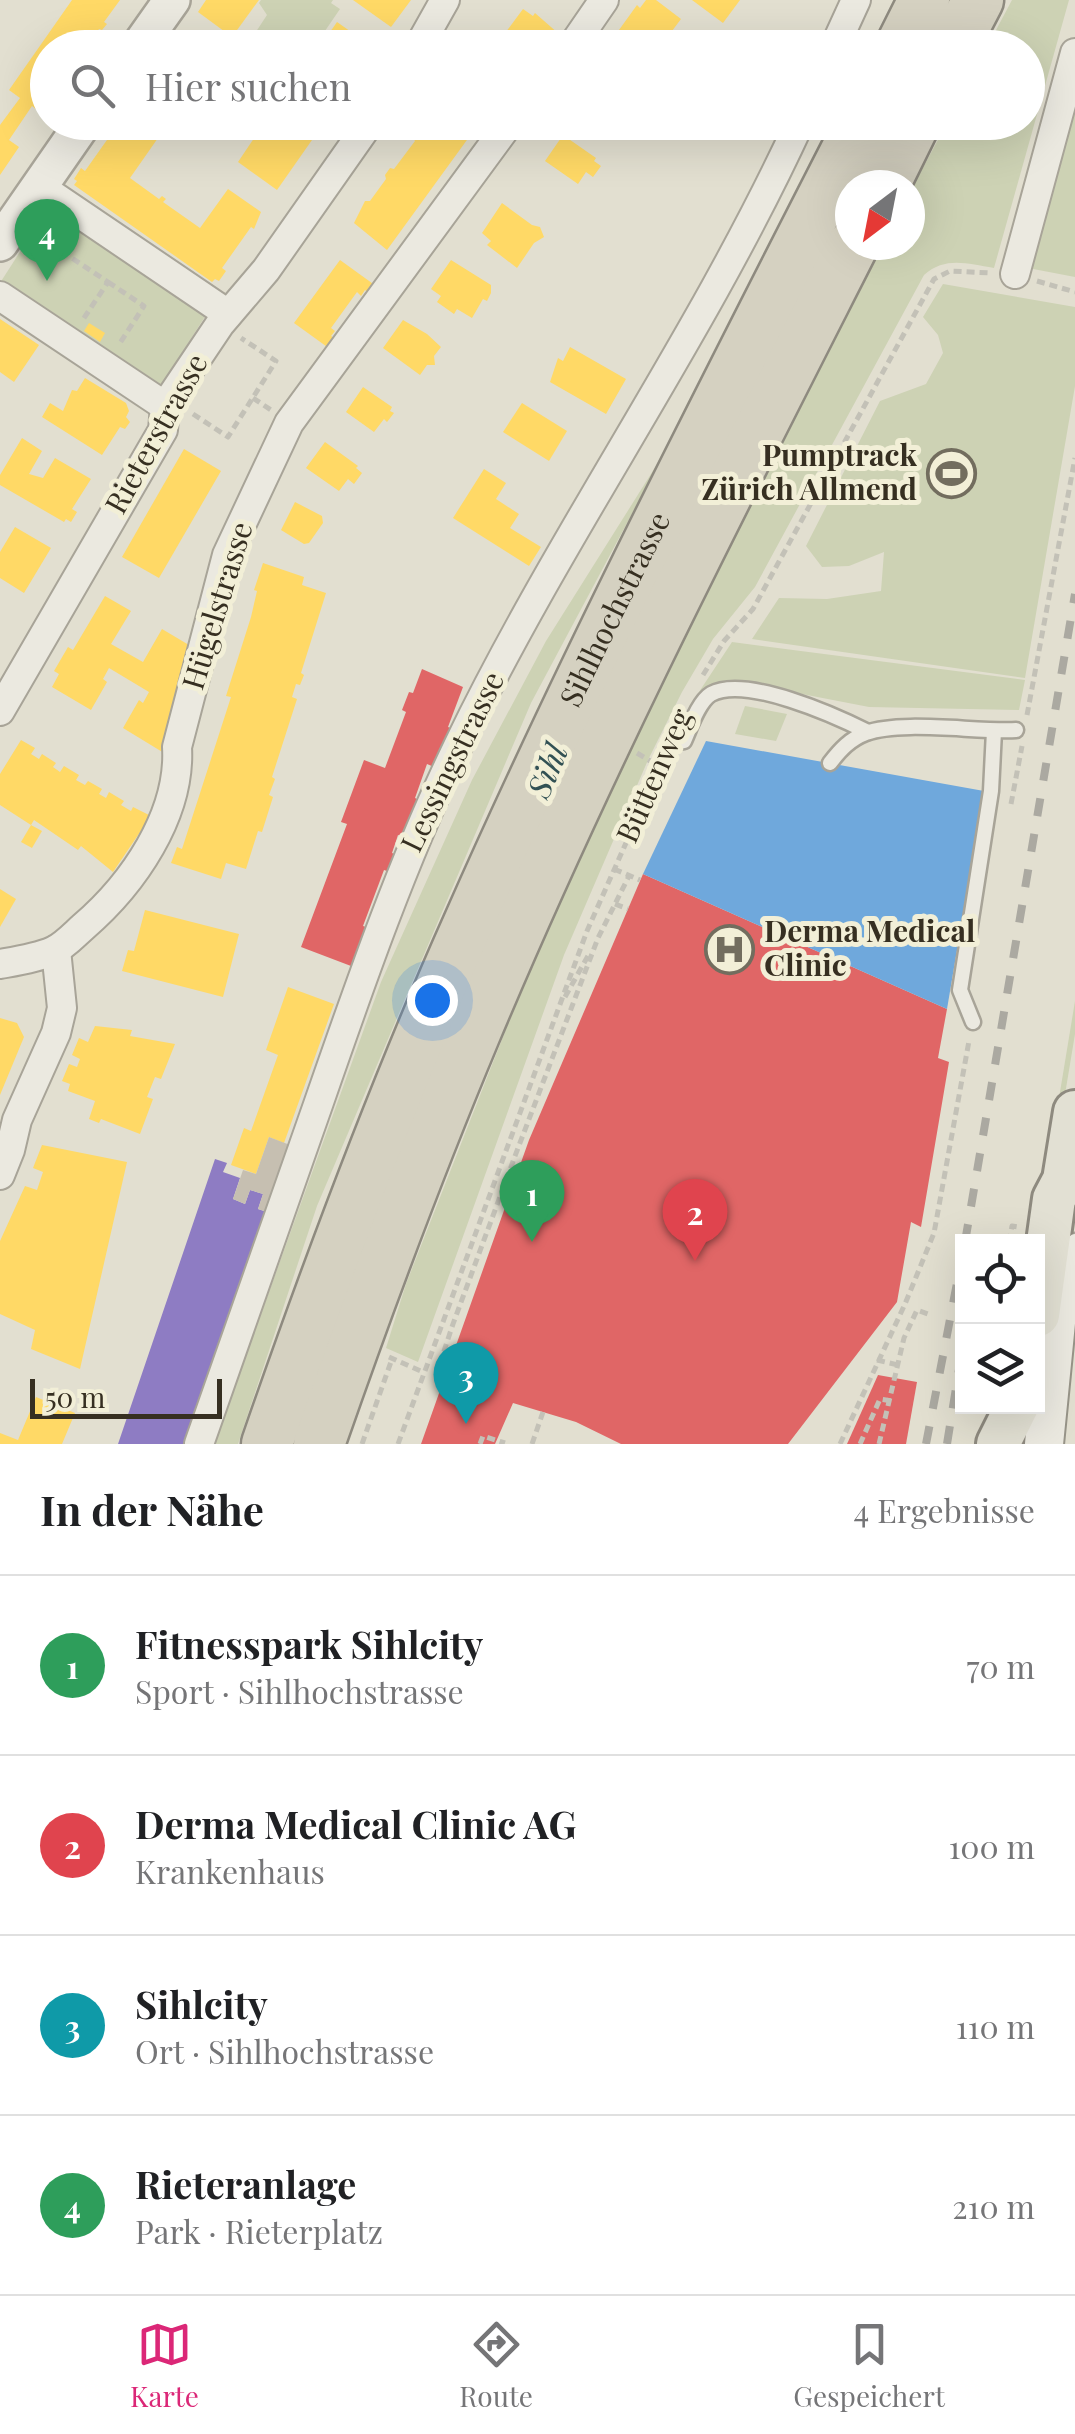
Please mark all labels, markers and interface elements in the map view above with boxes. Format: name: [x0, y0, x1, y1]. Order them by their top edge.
search box: [30, 30, 1045, 140]
icon: search: [65, 58, 120, 113]
text: Hier suchen: [145, 60, 352, 111]
north arrow: [835, 170, 925, 260]
pin: 4: [15, 198, 80, 281]
street label: Rieterstrasse: [95, 346, 216, 520]
place label: Pumptrack Zürich Allmend: [701, 434, 917, 508]
sports icon: Pumptrack Zürich Allmend: [926, 447, 978, 499]
street label: Sihlhochstrasse: [549, 505, 678, 713]
street label: Hügelstrasse: [172, 517, 261, 694]
street label: Lessingstrasse: [390, 664, 512, 858]
street label: Büttenweg: [606, 702, 701, 849]
water label: Sihl: [515, 735, 577, 804]
place label: Derma Medical Clinic: [764, 910, 975, 984]
hospital icon: Derma Medical Clinic: [703, 923, 755, 975]
your location: [407, 975, 458, 1026]
pin: 1: [500, 1160, 564, 1242]
pin: 2: [662, 1178, 728, 1261]
map controls: [955, 1234, 1045, 1414]
button: locate: [955, 1234, 1045, 1324]
button: layers: [955, 1324, 1045, 1414]
pin: 3: [434, 1342, 498, 1424]
scale bar: [30, 1374, 222, 1418]
text: 50 m: [45, 1378, 105, 1415]
text: In der Nähe: [40, 1481, 264, 1537]
text: 4 Ergebnisse: [853, 1488, 1035, 1531]
text: Fitnesspark Sihlcity: [135, 1618, 483, 1669]
text: 1: [66, 1644, 79, 1687]
text: 70 m: [966, 1644, 1035, 1687]
text: Sport · Sihlhochstrasse: [135, 1669, 464, 1712]
text: Derma Medical Clinic AG: [135, 1798, 576, 1849]
text: 2: [64, 1824, 81, 1867]
text: 100 m: [948, 1824, 1035, 1867]
text: Krankenhaus: [135, 1849, 325, 1892]
text: Sihlcity: [135, 1978, 268, 2029]
text: 3: [65, 2004, 80, 2047]
text: 110 m: [956, 2004, 1035, 2047]
text: Ort · Sihlhochstrasse: [135, 2029, 434, 2072]
text: Rieteranlage: [135, 2158, 356, 2209]
text: 4: [64, 2184, 81, 2227]
text: 210 m: [952, 2184, 1035, 2227]
text: Park · Rieterplatz: [135, 2209, 383, 2252]
tab: Karte: [130, 2317, 199, 2414]
tab: Route: [459, 2317, 533, 2414]
tab: Gespeichert: [793, 2317, 945, 2414]

